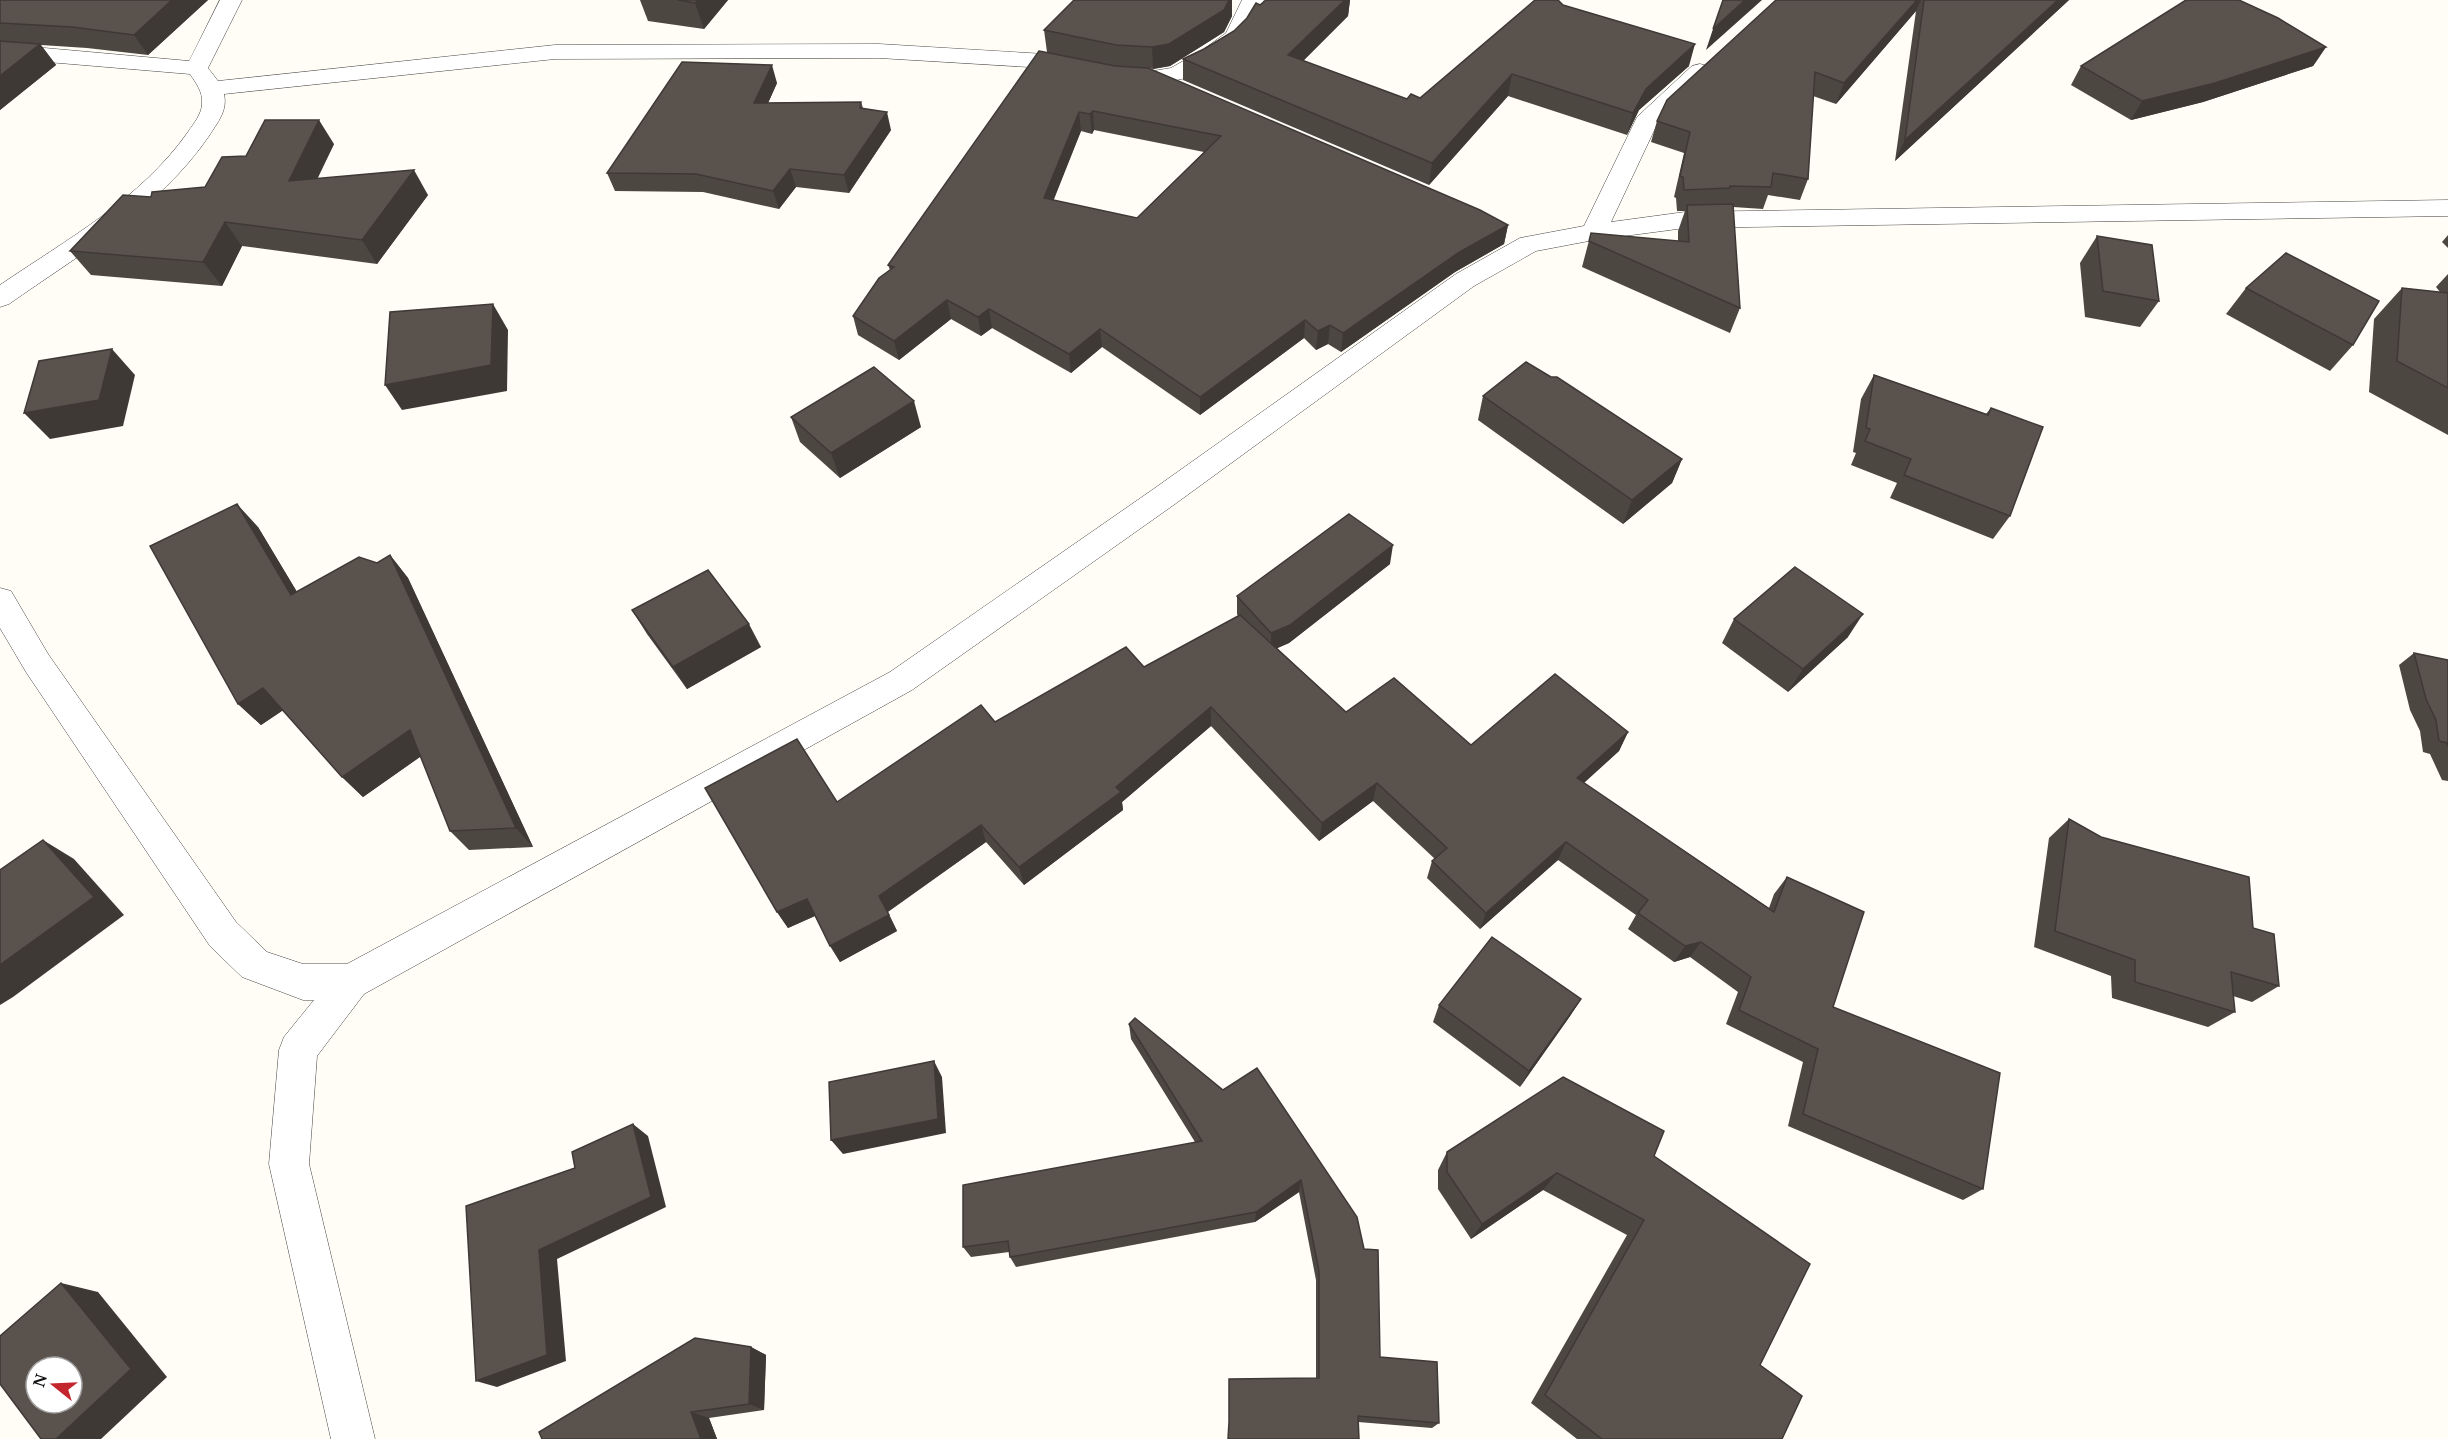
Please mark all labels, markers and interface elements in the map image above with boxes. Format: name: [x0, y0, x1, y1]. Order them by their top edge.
north arrow: [24, 1355, 84, 1415]
text: N: [27, 1371, 52, 1390]

